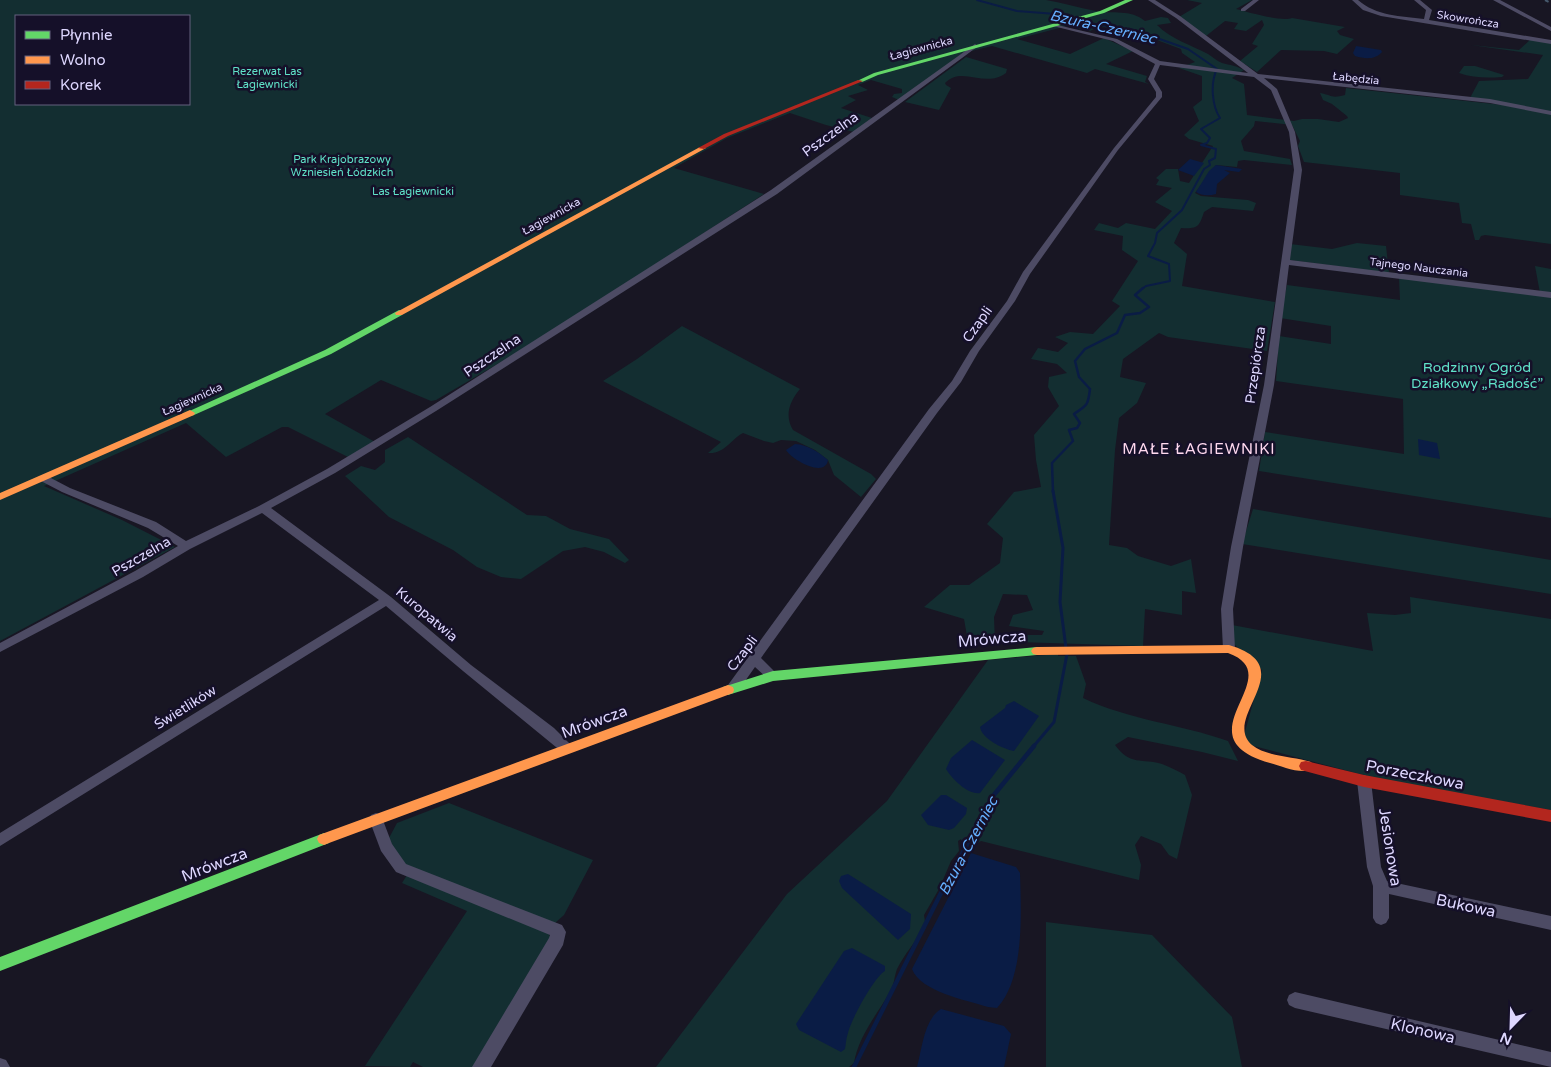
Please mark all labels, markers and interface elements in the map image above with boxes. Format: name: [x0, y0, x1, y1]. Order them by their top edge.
water label: Bzura-Czerniec: [1048, 6, 1160, 48]
street label: Skowrończa: [1436, 8, 1500, 31]
legend: [15, 15, 190, 105]
text: Płynnie: [60, 26, 113, 44]
street label: Łagiewnicka: [888, 34, 954, 63]
text: Wolno: [60, 51, 106, 69]
park label: Rezerwat Las Łagiewnicki: [232, 65, 302, 91]
street label: Łabędzia: [1332, 70, 1380, 87]
text: Korek: [60, 76, 101, 94]
street label: Pszczelna: [799, 108, 862, 160]
park label: Park Krajobrazowy Wzniesień Łódzkich: [291, 153, 393, 179]
park label: Las Łagiewnicki: [372, 185, 454, 198]
street label: Łagiewnicka: [520, 195, 583, 238]
street label: Tajnego Nauczania: [1369, 255, 1469, 280]
street label: Czapli: [959, 303, 996, 346]
street label: Przepiórcza: [1242, 325, 1269, 405]
street label: Pszczelna: [460, 330, 524, 381]
park label: Rodzinny Ogród Działkowy „Radość”: [1411, 359, 1543, 392]
street label: Łagiewnicka: [160, 380, 224, 419]
district label: MAŁE ŁAGIEWNIKI: [1122, 440, 1276, 458]
street label: Pszczelna: [109, 533, 174, 580]
street label: Kuropatwia: [392, 584, 461, 645]
street label: Mrówcza: [957, 626, 1027, 652]
street label: Czapli: [723, 632, 761, 675]
street label: Świetlików: [151, 682, 219, 733]
street label: Mrówcza: [559, 701, 630, 743]
street label: Porzeczkowa: [1364, 756, 1466, 794]
water label: Bzura-Czerniec: [935, 792, 1002, 898]
street label: Jesionowa: [1374, 807, 1406, 888]
street label: Mrówcza: [179, 843, 250, 887]
street label: Bukowa: [1434, 890, 1497, 922]
north arrow: [1486, 1002, 1536, 1052]
street label: Klonowa: [1389, 1014, 1457, 1048]
text: N: [1498, 1028, 1515, 1049]

